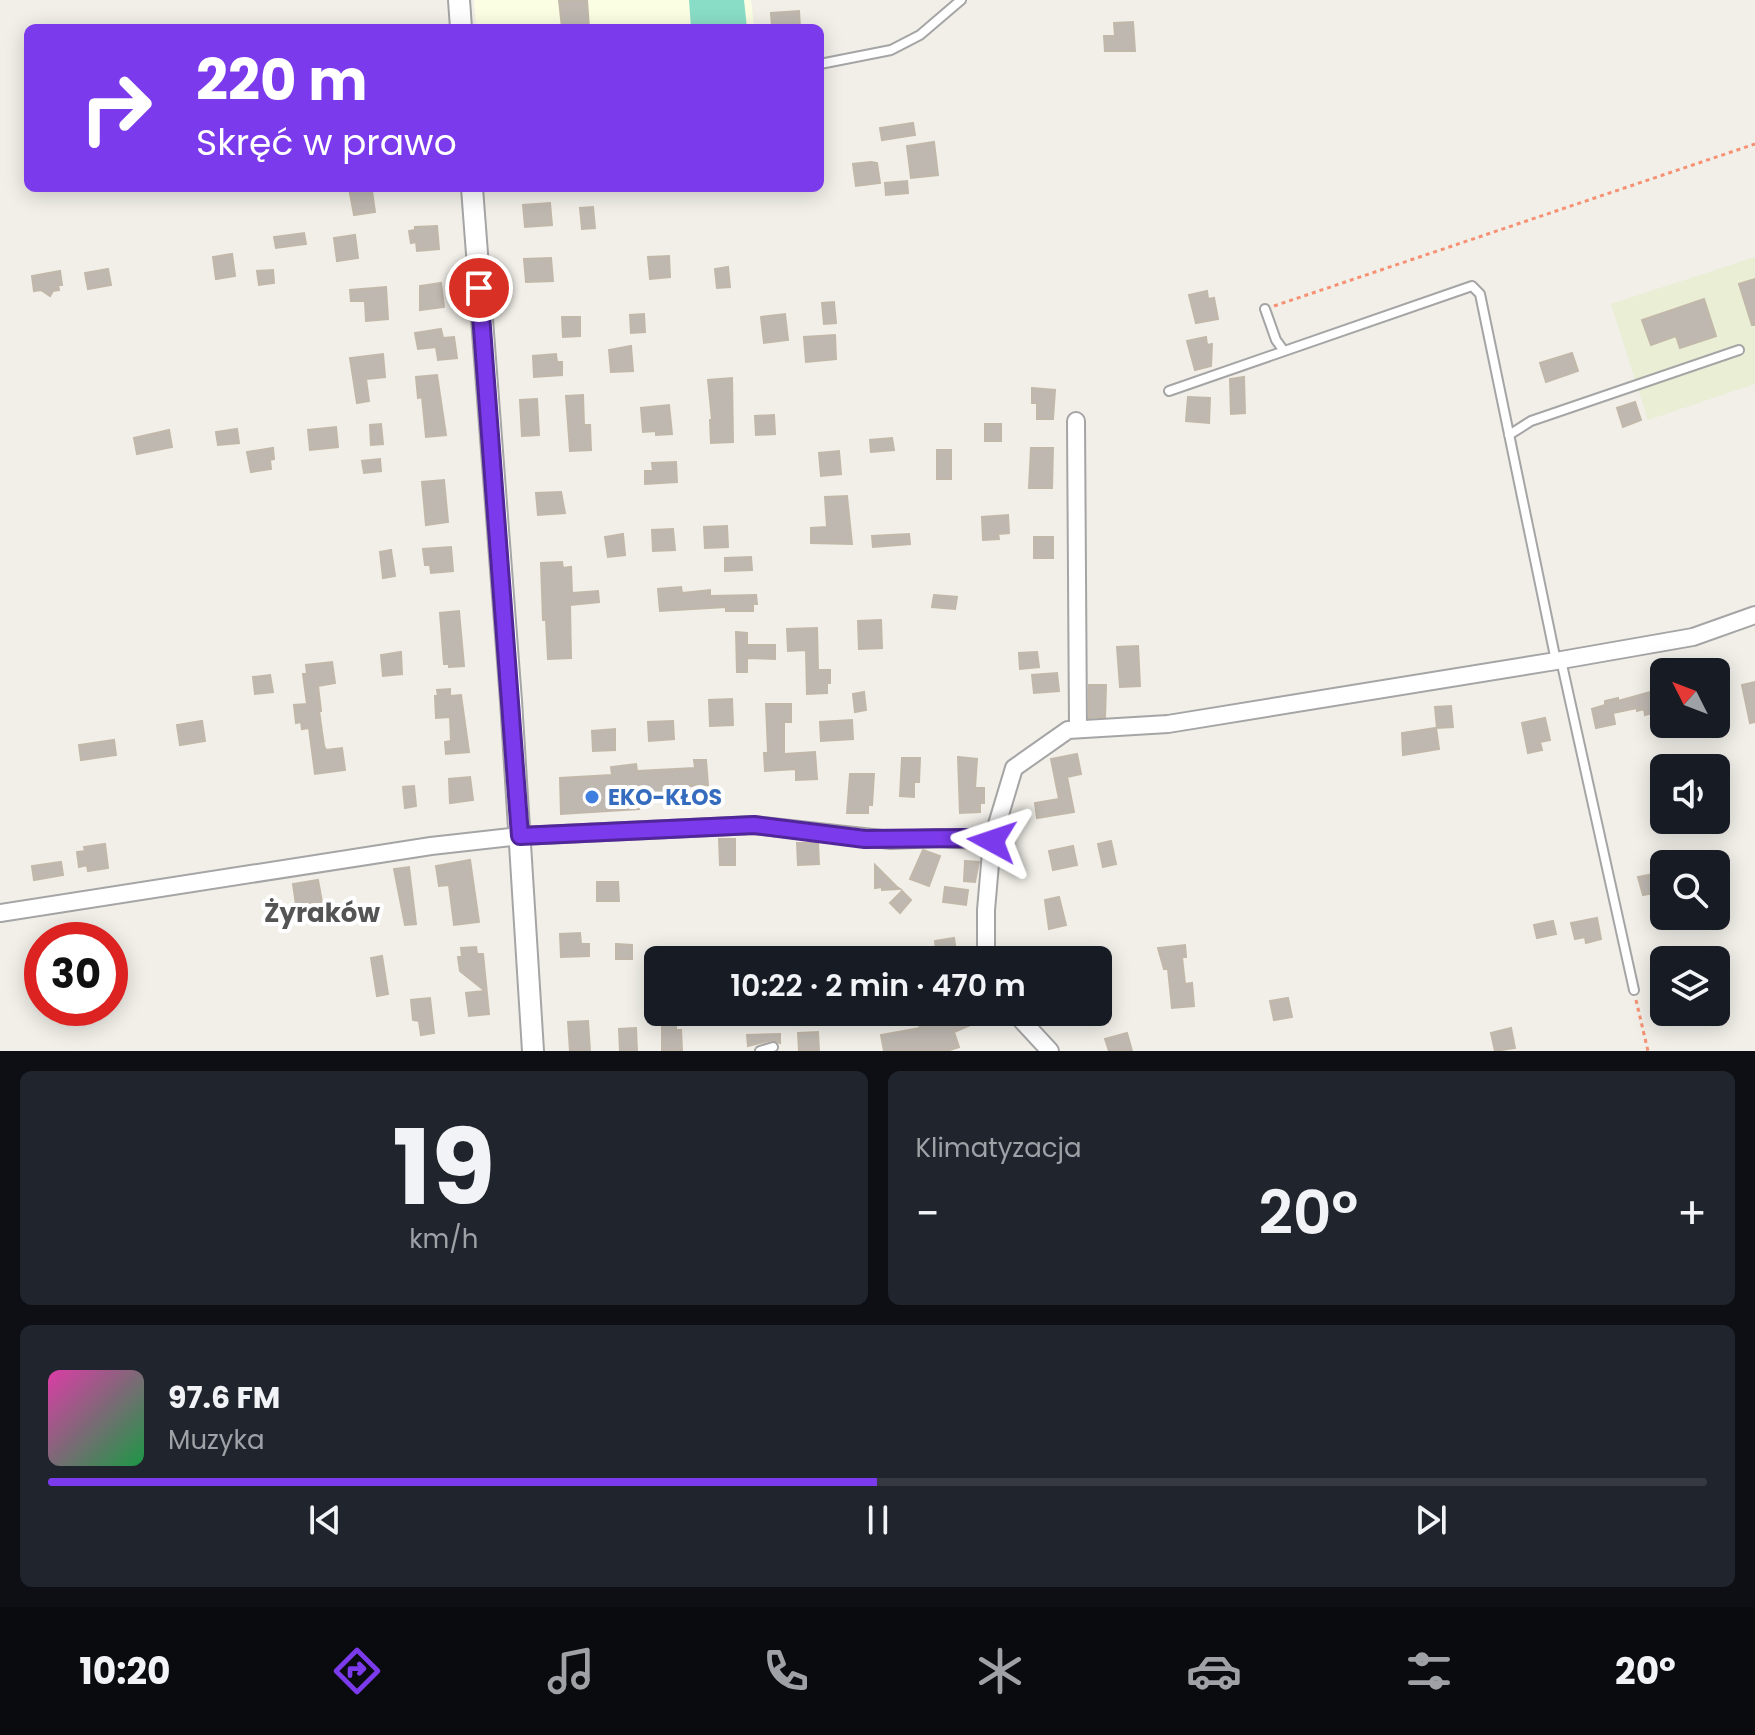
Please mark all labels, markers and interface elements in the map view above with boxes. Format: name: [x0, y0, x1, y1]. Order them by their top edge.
text: 220 m: [196, 41, 368, 120]
icon: right: [64, 56, 168, 160]
text: Skręć w prawo: [196, 117, 457, 168]
pin: [445, 254, 513, 322]
icon: arrive: [457, 266, 501, 310]
north arrow: [1650, 658, 1730, 738]
map controls: [1650, 658, 1730, 1026]
button: sound: [1650, 754, 1730, 834]
place label: EKO-KŁOS: [608, 782, 722, 813]
marker: EKO-KŁOS: [583, 788, 601, 806]
position arrow: [950, 799, 1034, 883]
button: search: [1650, 850, 1730, 930]
district label: Żyraków: [264, 895, 380, 931]
speed limit sign: 30: [24, 922, 128, 1026]
button: layers: [1650, 946, 1730, 1026]
text: 10:22 · 2 min · 470 m: [730, 964, 1026, 1007]
text: 19: [392, 1095, 495, 1240]
text: Klimatyzacja: [916, 1130, 1082, 1166]
text: 20°: [1258, 1171, 1358, 1255]
text: −: [916, 1183, 940, 1244]
text: +: [1677, 1183, 1707, 1244]
text: km/h: [409, 1221, 478, 1257]
text: 97.6 FM: [168, 1376, 280, 1419]
text: Muzyka: [168, 1422, 264, 1458]
icon: previous: [303, 1498, 347, 1542]
icon: pause: [856, 1498, 900, 1542]
icon: next: [1409, 1498, 1453, 1542]
icon: directions: [329, 1643, 385, 1699]
icon: music: [543, 1643, 599, 1699]
icon: phone: [758, 1643, 814, 1699]
icon: climate: [972, 1643, 1028, 1699]
icon: car: [1186, 1643, 1242, 1699]
icon: filters: [1401, 1643, 1457, 1699]
text: 10:20: [79, 1646, 170, 1697]
text: 20°: [1615, 1646, 1676, 1697]

